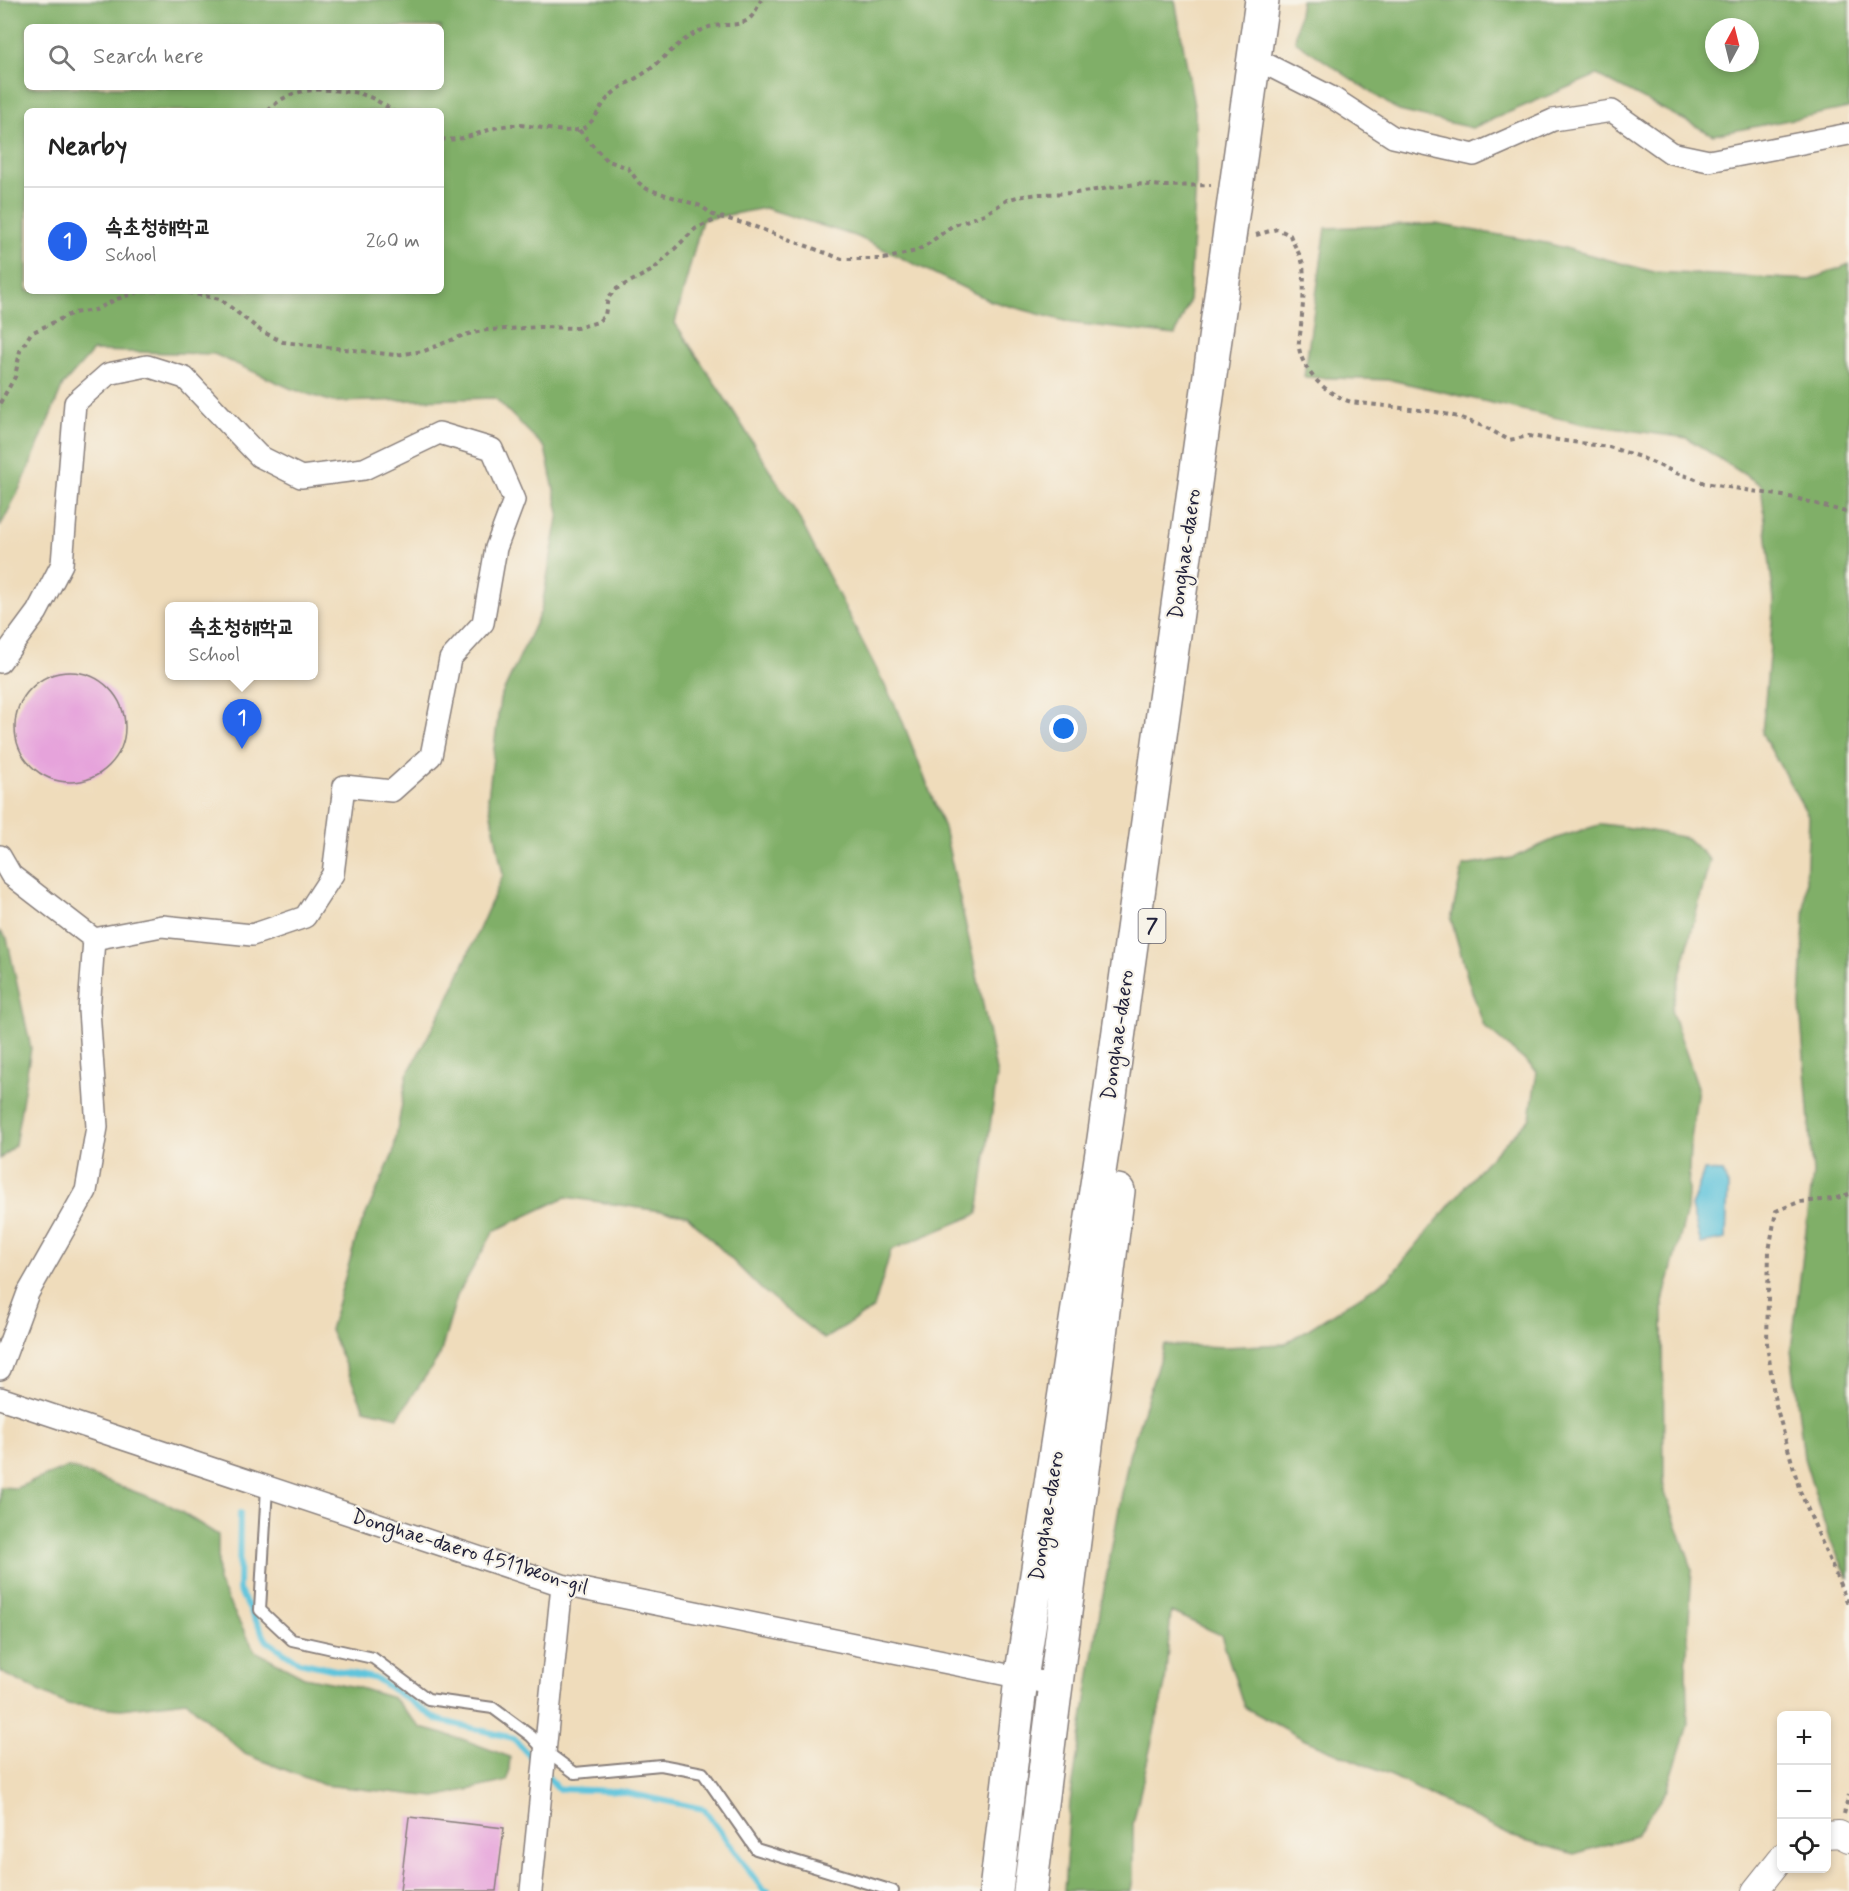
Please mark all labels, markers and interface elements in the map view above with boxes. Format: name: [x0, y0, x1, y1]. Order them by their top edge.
north arrow: [1705, 18, 1759, 72]
search box: [24, 24, 444, 90]
icon: search: [45, 41, 78, 74]
text: Search here: [93, 43, 204, 71]
text: Nearby: [48, 130, 127, 164]
text: 속초청해학교: [105, 214, 211, 242]
text: 1: [63, 228, 72, 255]
text: 260 m: [366, 228, 420, 255]
text: School: [105, 242, 157, 269]
street label: Donghae-daero: [1162, 487, 1209, 621]
popup: [165, 602, 318, 680]
text: 속초청해학교: [188, 614, 295, 642]
text: School: [188, 642, 240, 669]
pin: 1: [222, 700, 262, 749]
your location: [1049, 714, 1078, 743]
road number: 7: [1138, 909, 1166, 943]
street label: Donghae-daero: [1095, 968, 1142, 1102]
street label: Donghae-daero: [1023, 1449, 1072, 1583]
street label: Donghae-daero 4511beon-gil: [348, 1503, 592, 1602]
map controls: [1777, 1711, 1831, 1873]
button: +: [1777, 1711, 1831, 1765]
button: −: [1777, 1765, 1831, 1819]
button: locate: [1777, 1819, 1831, 1873]

